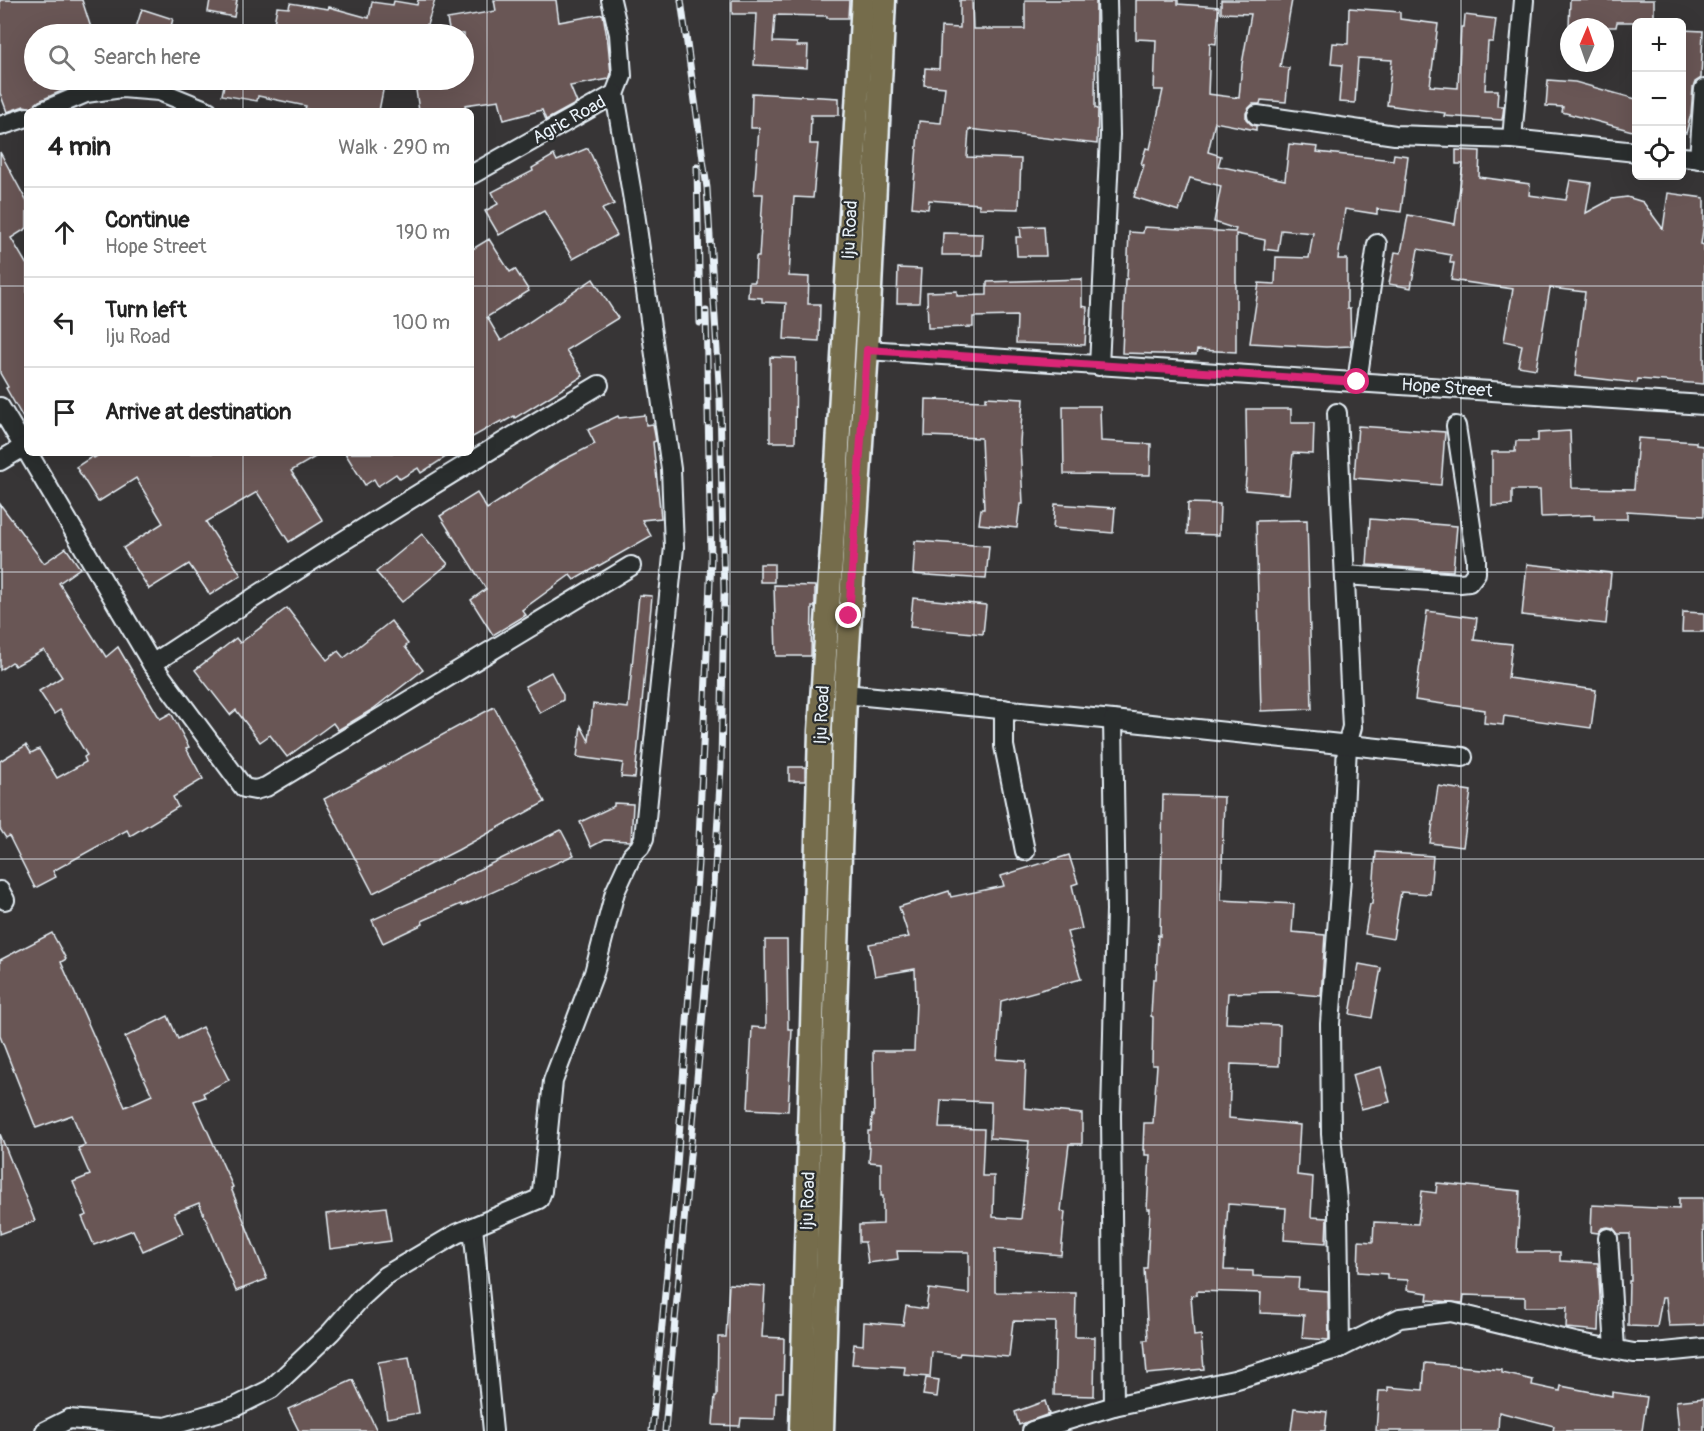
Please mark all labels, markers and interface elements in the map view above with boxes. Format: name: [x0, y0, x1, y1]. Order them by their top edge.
north arrow: [1560, 18, 1614, 72]
map controls: [1632, 18, 1686, 180]
button: +: [1632, 18, 1686, 72]
search box: [24, 24, 474, 90]
icon: search: [45, 41, 78, 74]
text: Search here: [93, 43, 200, 71]
button: −: [1632, 72, 1686, 126]
street label: Agric Road: [528, 90, 610, 150]
button: locate: [1632, 126, 1686, 180]
text: 4 min: [48, 131, 111, 163]
text: Walk · 290 m: [338, 135, 450, 160]
street label: Iju Road: [837, 200, 863, 260]
text: Continue: [105, 206, 189, 234]
icon: ahead: [48, 216, 81, 249]
text: 190 m: [396, 220, 450, 245]
text: Hope Street: [105, 234, 206, 259]
text: Turn left: [105, 296, 187, 324]
icon: left: [48, 306, 81, 339]
text: 100 m: [393, 310, 450, 335]
text: Iju Road: [105, 324, 171, 349]
route start: [1343, 368, 1369, 394]
street label: Hope Street: [1401, 373, 1494, 403]
icon: arrive: [48, 396, 81, 429]
text: Arrive at destination: [105, 398, 291, 426]
route end: [835, 602, 861, 628]
street label: Iju Road: [809, 685, 835, 745]
street label: Iju Road: [795, 1171, 821, 1231]

